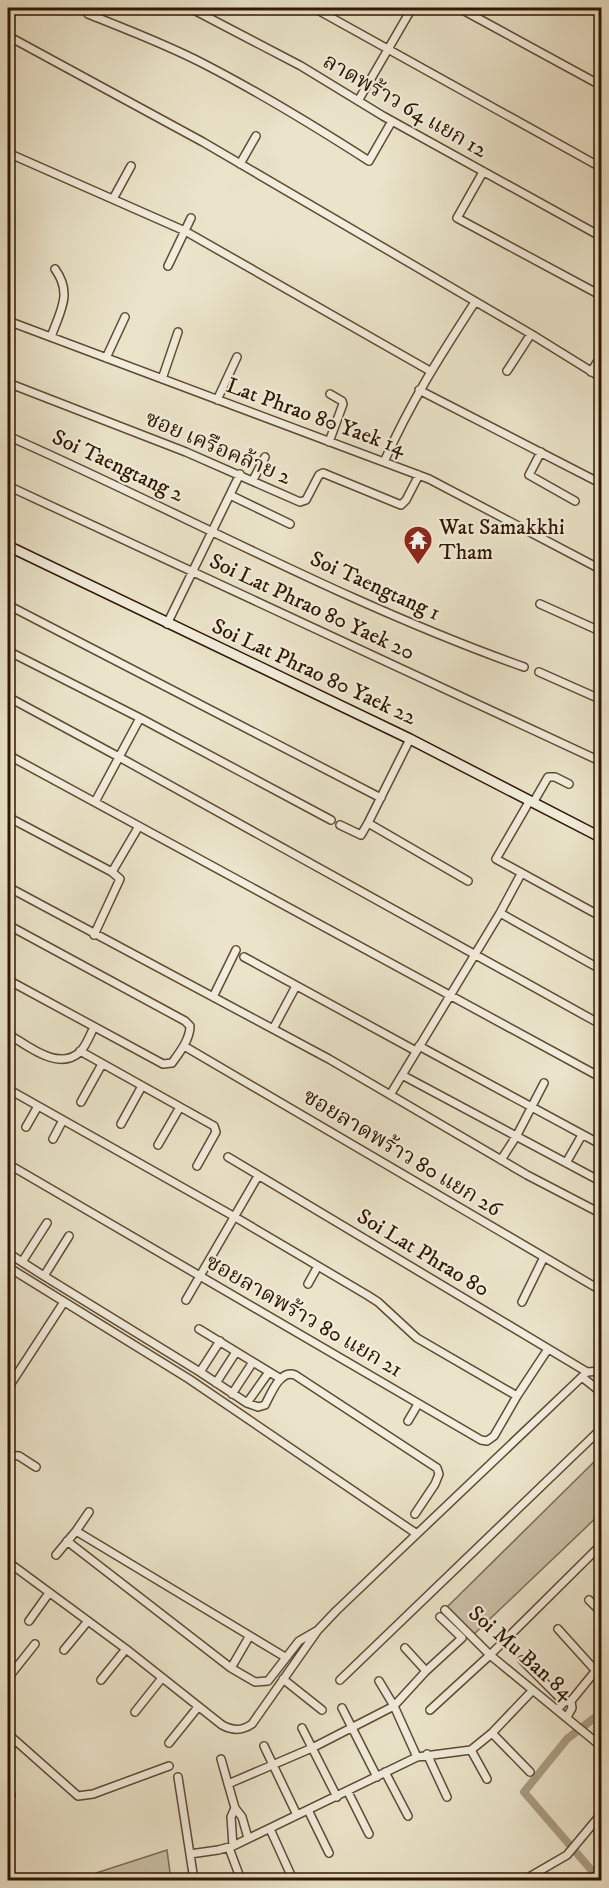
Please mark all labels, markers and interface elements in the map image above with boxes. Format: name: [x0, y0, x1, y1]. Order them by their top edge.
street label: ลาดพร้าว 64 แยก 12: [318, 48, 492, 164]
street label: Lat Phrao 80 Yaek 14: [223, 372, 411, 462]
street label: ซอย เครือคล้าย 2: [141, 405, 295, 491]
street label: Soi Taengtang 2: [48, 424, 188, 508]
place label: Wat Samakkhi Tham: [438, 514, 565, 566]
temple icon: Wat Samakkhi Tham: [402, 524, 434, 566]
street label: Soi Taengtang 1: [306, 545, 444, 627]
street label: Soi Lat Phrao 80 Yaek 20: [205, 548, 419, 666]
street label: Soi Lat Phrao 80 Yaek 22: [207, 613, 421, 731]
street label: ซอยลาดพร้าว 80 แยก 26: [298, 1083, 507, 1224]
street label: Soi Lat Phrao 80: [352, 1203, 494, 1303]
street label: ซอยลาดพร้าว 80 แยก 21: [201, 1249, 407, 1383]
street label: Soi Mu Ban 84: [463, 1600, 580, 1707]

